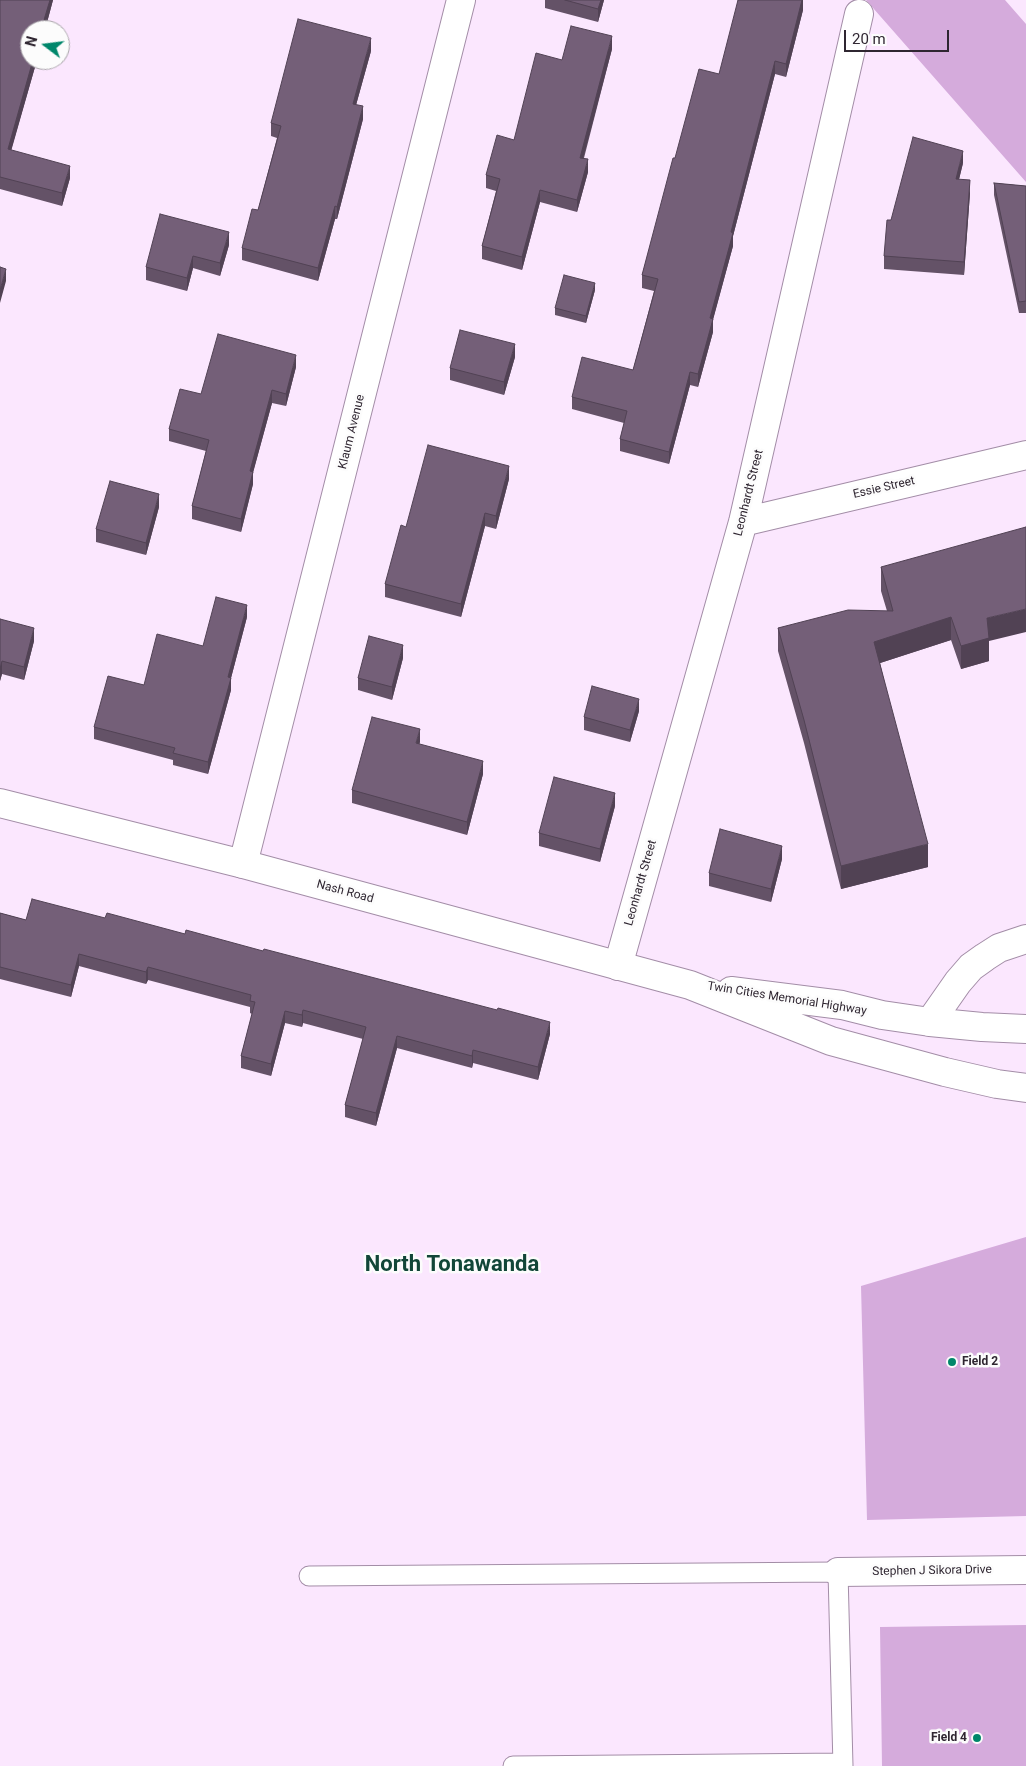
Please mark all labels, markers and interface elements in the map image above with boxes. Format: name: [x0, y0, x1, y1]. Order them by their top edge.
north arrow: [20, 20, 70, 70]
scale bar: [846, 20, 951, 52]
text: 20 m: [852, 30, 886, 48]
text: N: [22, 35, 40, 48]
street label: Klaum Avenue: [336, 393, 368, 471]
street label: Leonhardt Street: [731, 448, 767, 538]
street label: Essie Street: [852, 474, 916, 502]
street label: Leonhardt Street: [622, 838, 660, 928]
street label: Nash Road: [315, 877, 375, 907]
street label: Twin Cities Memorial Highway: [706, 979, 868, 1019]
district label: North Tonawanda: [365, 1252, 539, 1278]
place label: Field 2: [962, 1355, 998, 1369]
marker: Field 2: [946, 1356, 958, 1368]
street label: Stephen J Sikora Drive: [872, 1563, 992, 1579]
place label: Field 4: [931, 1731, 967, 1745]
marker: Field 4: [971, 1732, 983, 1744]

